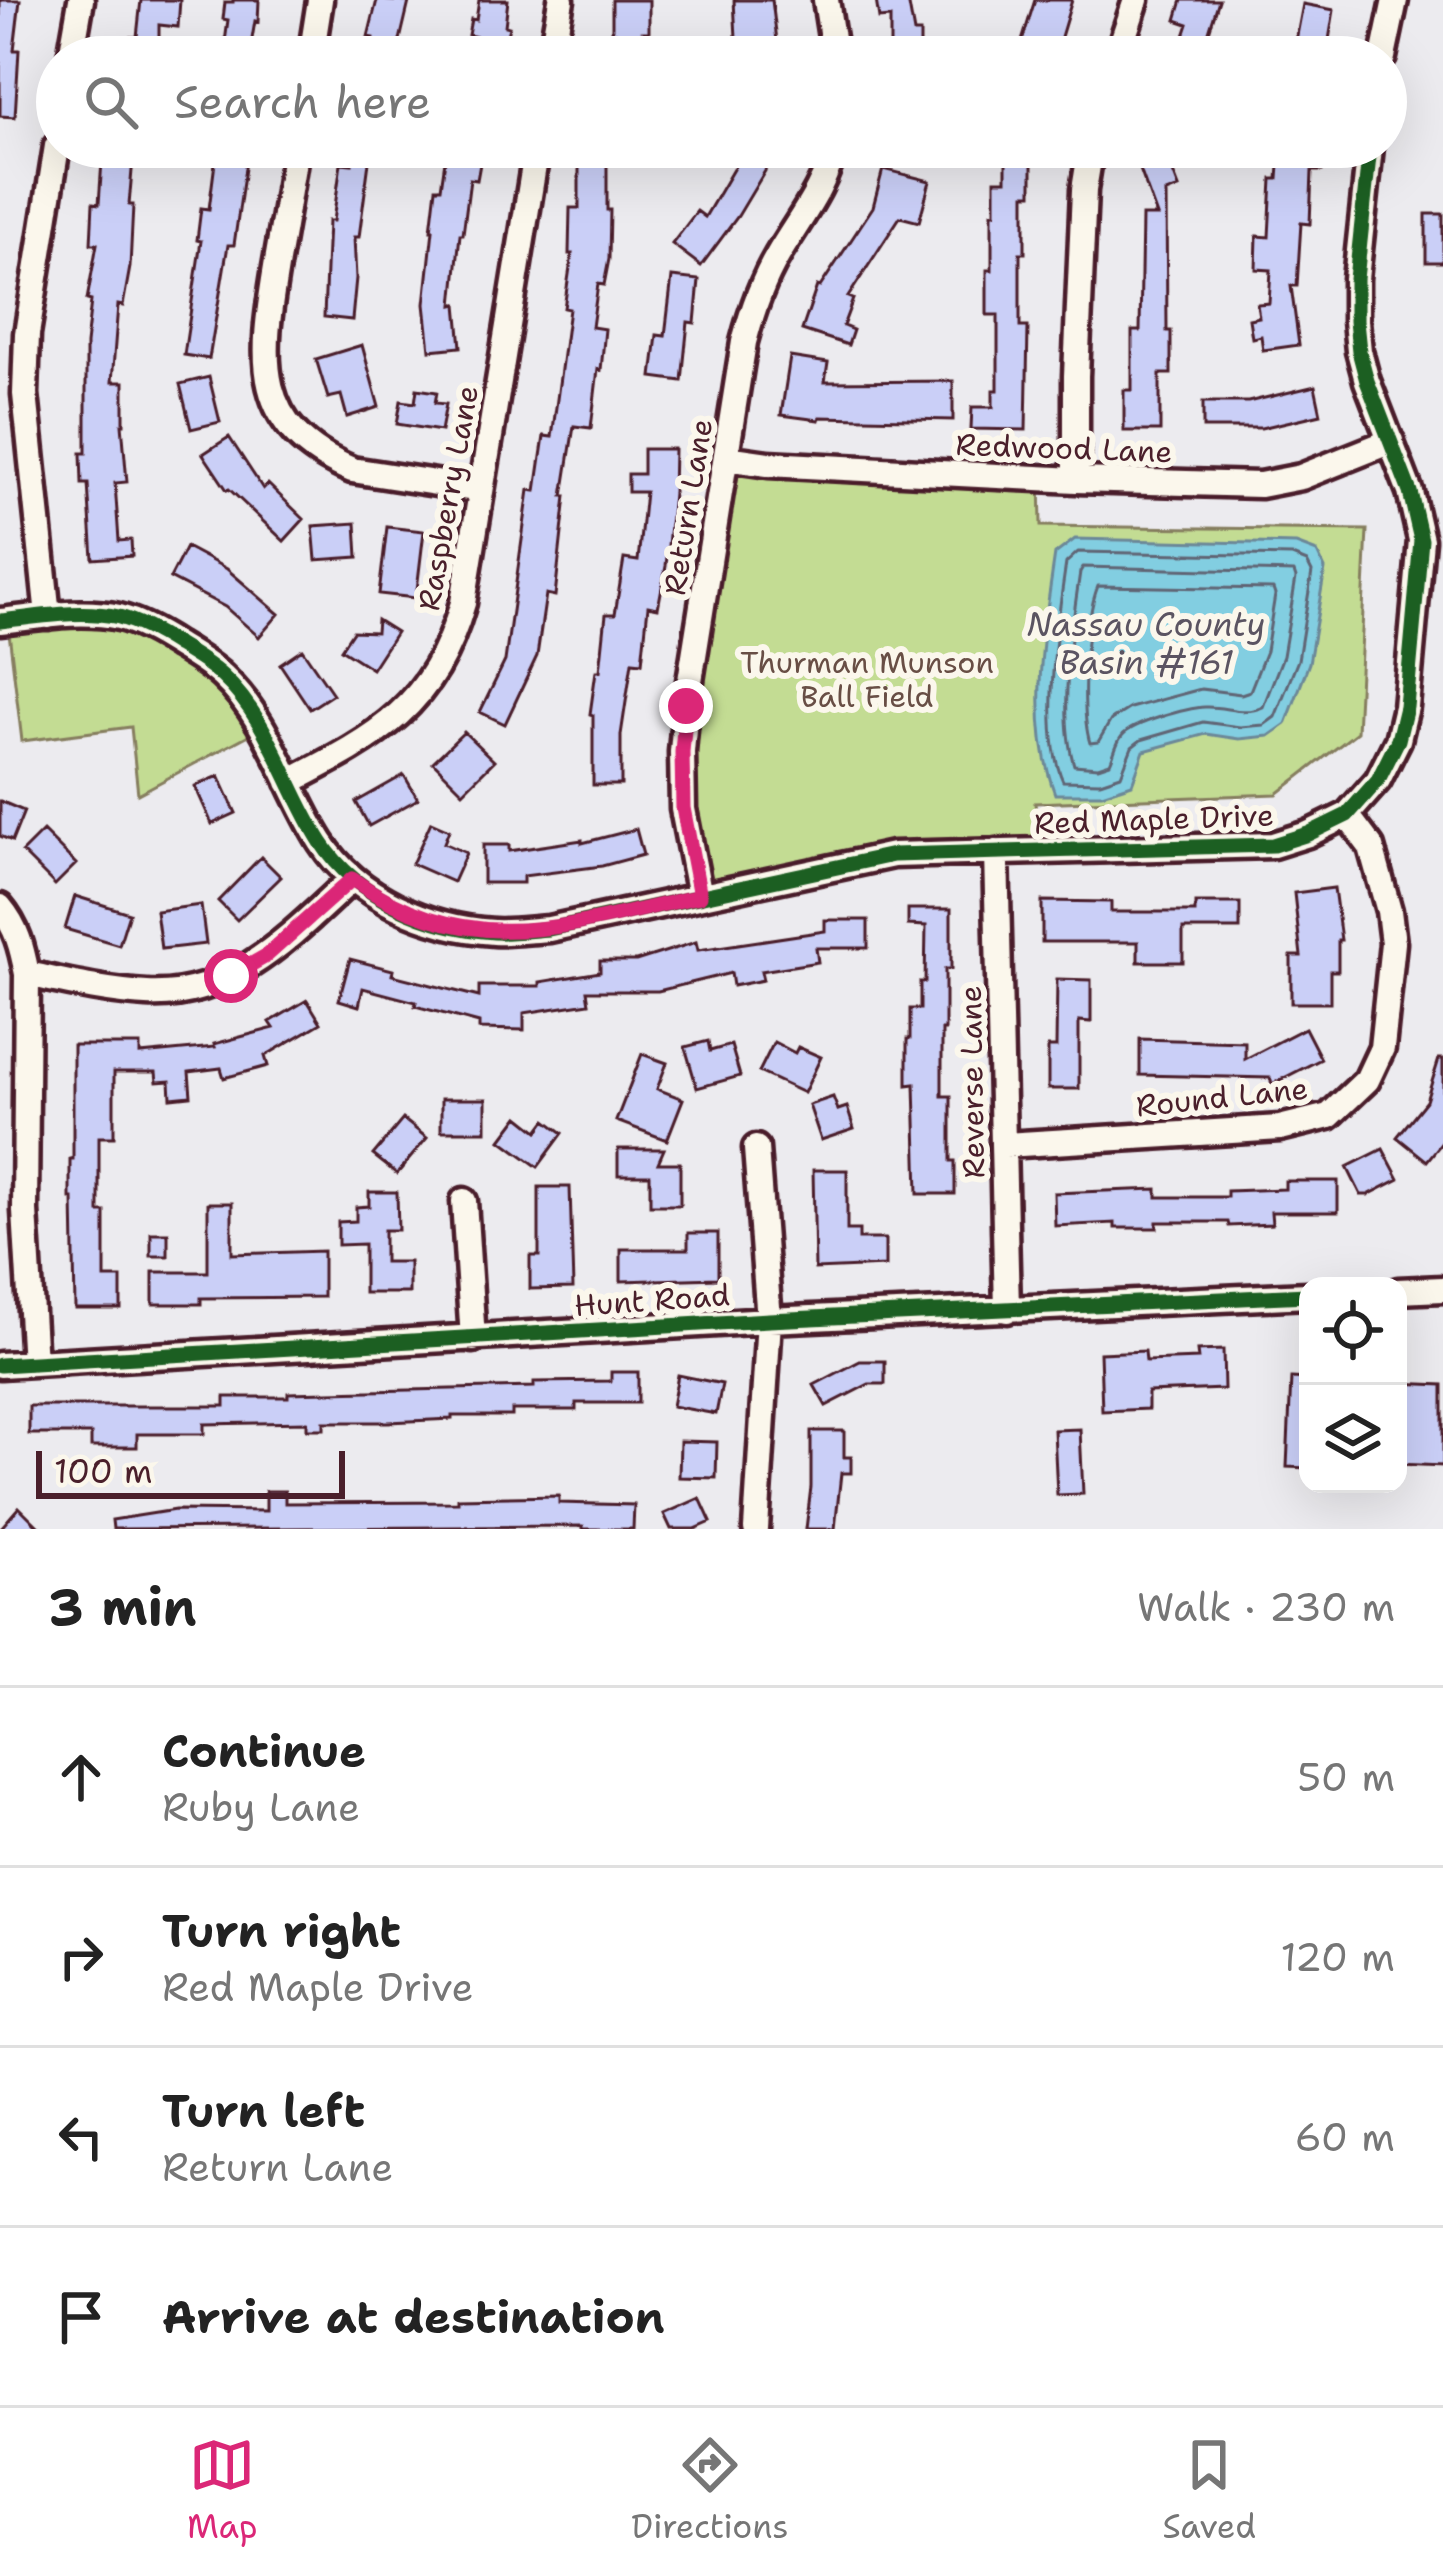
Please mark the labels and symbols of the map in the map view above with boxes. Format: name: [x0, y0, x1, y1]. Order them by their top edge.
street label: Raspberry Lane: [408, 382, 488, 614]
street label: Return Lane: [654, 416, 722, 598]
street label: Redwood Lane: [955, 424, 1173, 472]
water label: Nassau County Basin #161: [1026, 602, 1266, 685]
park label: Thurman Munson Ball Field: [740, 642, 994, 717]
route end: [659, 679, 713, 733]
street label: Red Maple Drive: [1034, 794, 1274, 844]
route start: [204, 949, 258, 1003]
street label: Reverse Lane: [950, 985, 994, 1179]
street label: Round Lane: [1134, 1068, 1310, 1126]
street label: Hunt Road: [573, 1274, 731, 1326]
scale bar: [36, 1445, 345, 1498]

